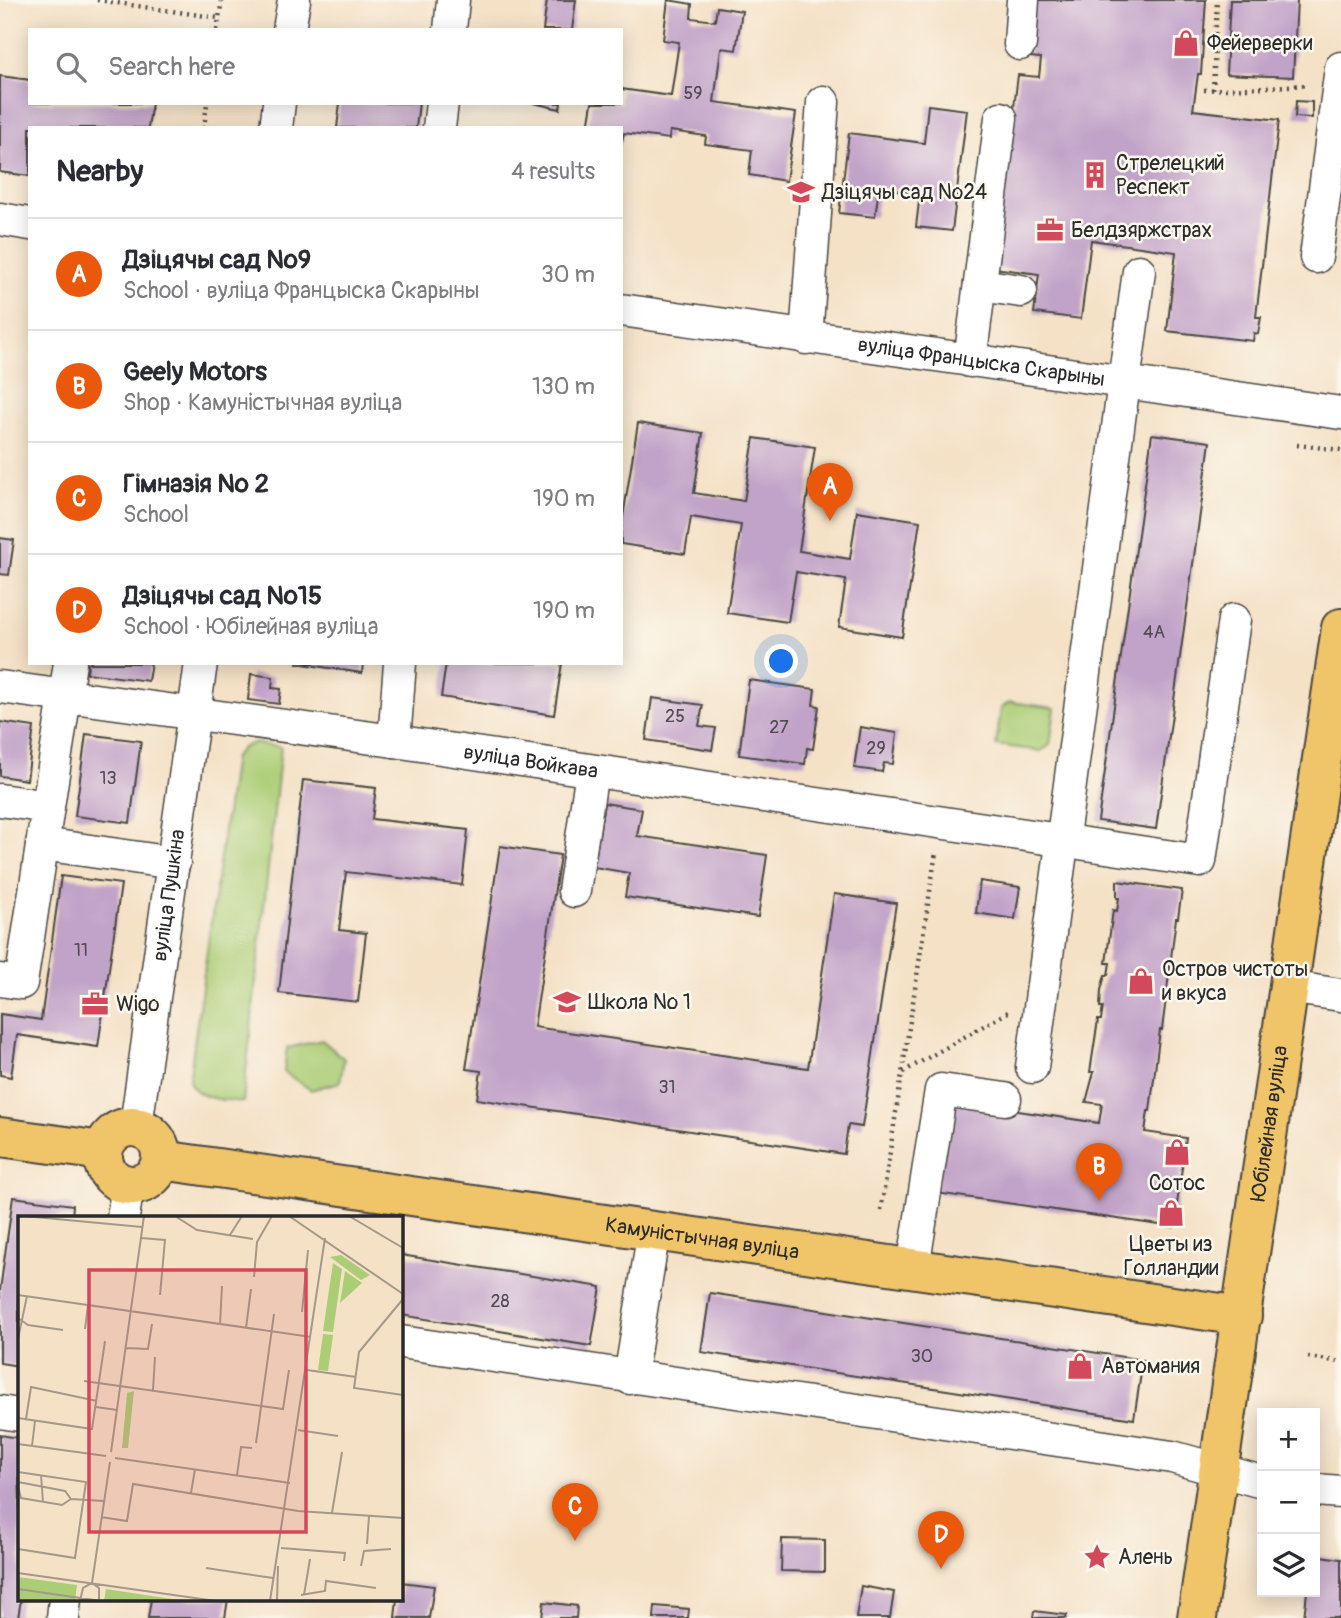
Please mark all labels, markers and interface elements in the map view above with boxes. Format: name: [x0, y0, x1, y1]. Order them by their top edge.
search box: [28, 28, 623, 105]
shop icon: Фейерверки: [1171, 28, 1201, 58]
place label: Фейерверки: [1207, 30, 1313, 57]
icon: search: [52, 48, 90, 86]
text: Search here: [108, 51, 235, 83]
house number: 59: [683, 82, 703, 105]
place label: Стрелецкий Респект: [1116, 150, 1225, 201]
text: Nearby: [56, 153, 143, 190]
text: 4 results: [511, 157, 595, 186]
building icon: Стрелецкий Респект: [1080, 160, 1110, 190]
school or university icon: Дзіцячы сад №24: [786, 177, 816, 207]
place label: Дзіцячы сад №24: [821, 179, 987, 206]
office icon: Белдзяржстрах: [1035, 215, 1065, 245]
place label: Белдзяржстрах: [1071, 217, 1212, 244]
text: Дзіцячы сад №9: [123, 244, 311, 276]
text: A: [72, 260, 86, 289]
text: 30 m: [541, 260, 595, 289]
text: School · вуліца Францыска Скарыны: [123, 276, 479, 305]
street label: вуліца Францыска Скарыны: [856, 331, 1107, 393]
text: Geely Motors: [123, 356, 267, 388]
text: B: [72, 372, 86, 401]
text: 130 m: [532, 372, 595, 401]
text: Shop · Камуністычная вуліца: [123, 388, 402, 417]
pin: A: [807, 463, 853, 521]
text: Гімназія № 2: [123, 468, 269, 500]
text: C: [72, 484, 86, 513]
text: 190 m: [533, 484, 595, 513]
text: School: [123, 500, 189, 529]
text: Дзіцячы сад №15: [123, 580, 322, 612]
text: D: [72, 596, 86, 625]
text: 190 m: [533, 596, 595, 625]
text: School · Юбілейная вуліца: [123, 612, 378, 641]
house number: 4А: [1143, 621, 1165, 644]
your location: [764, 644, 798, 678]
house number: 25: [665, 705, 685, 728]
house number: 27: [769, 716, 789, 739]
house number: 29: [866, 737, 886, 760]
street label: вуліца Войкава: [462, 739, 600, 785]
house number: 13: [99, 767, 117, 790]
street label: вуліца Пушкіна: [146, 828, 191, 963]
house number: 11: [74, 939, 88, 962]
place label: Остров чистоты и вкуса: [1162, 956, 1308, 1007]
shop icon: Остров чистоты и вкуса: [1126, 966, 1156, 996]
school or university icon: Школа № 1: [552, 987, 582, 1017]
office icon: Wigo: [80, 989, 110, 1019]
place label: Школа № 1: [588, 989, 691, 1016]
place label: Wigo: [116, 991, 160, 1018]
street label: Юбілейная вуліца: [1245, 1044, 1294, 1203]
house number: 31: [658, 1076, 676, 1099]
shop icon: Сотос: [1162, 1137, 1192, 1167]
pin: B: [1076, 1143, 1122, 1201]
place label: Сотос: [1149, 1170, 1205, 1197]
shop icon: Цветы из Голландии: [1156, 1198, 1186, 1228]
street label: Камуністычная вуліца: [604, 1211, 801, 1266]
inset map: [18, 1216, 402, 1600]
place label: Цветы из Голландии: [1124, 1231, 1218, 1282]
house number: 28: [490, 1290, 510, 1313]
house number: 30: [911, 1345, 933, 1368]
shop icon: Автомания: [1065, 1351, 1095, 1381]
place label: Автомания: [1101, 1353, 1200, 1380]
map controls: [1257, 1408, 1320, 1597]
button: +: [1257, 1408, 1320, 1471]
button: −: [1257, 1471, 1320, 1534]
pin: C: [552, 1483, 598, 1541]
pin: D: [918, 1511, 964, 1569]
button: layers: [1257, 1534, 1320, 1597]
place icon: Алень: [1082, 1542, 1112, 1572]
place label: Алень: [1118, 1544, 1173, 1571]

